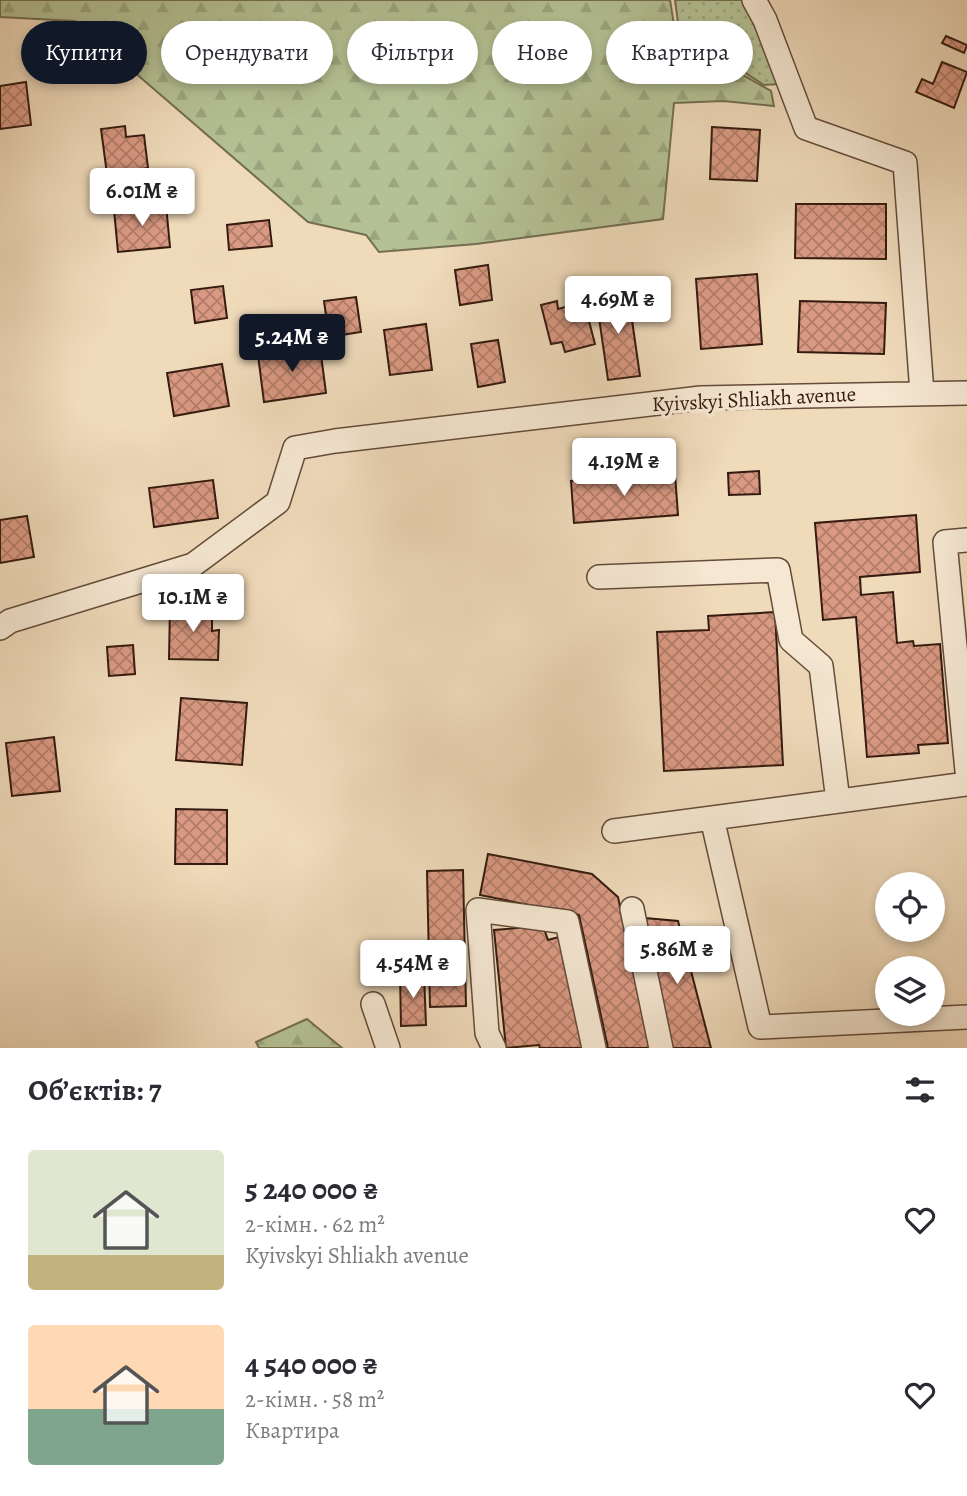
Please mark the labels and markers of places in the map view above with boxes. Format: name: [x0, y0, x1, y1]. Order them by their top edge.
pin: 6.01M ₴: [77, 168, 207, 228]
pin: 4.69M ₴: [553, 276, 683, 336]
pin: 5.24M ₴: [227, 314, 357, 374]
pin: 4.19M ₴: [559, 438, 689, 498]
pin: 10.1M ₴: [128, 574, 258, 634]
pin: 5.86M ₴: [612, 926, 742, 986]
pin: 4.54M ₴: [348, 940, 478, 1000]

